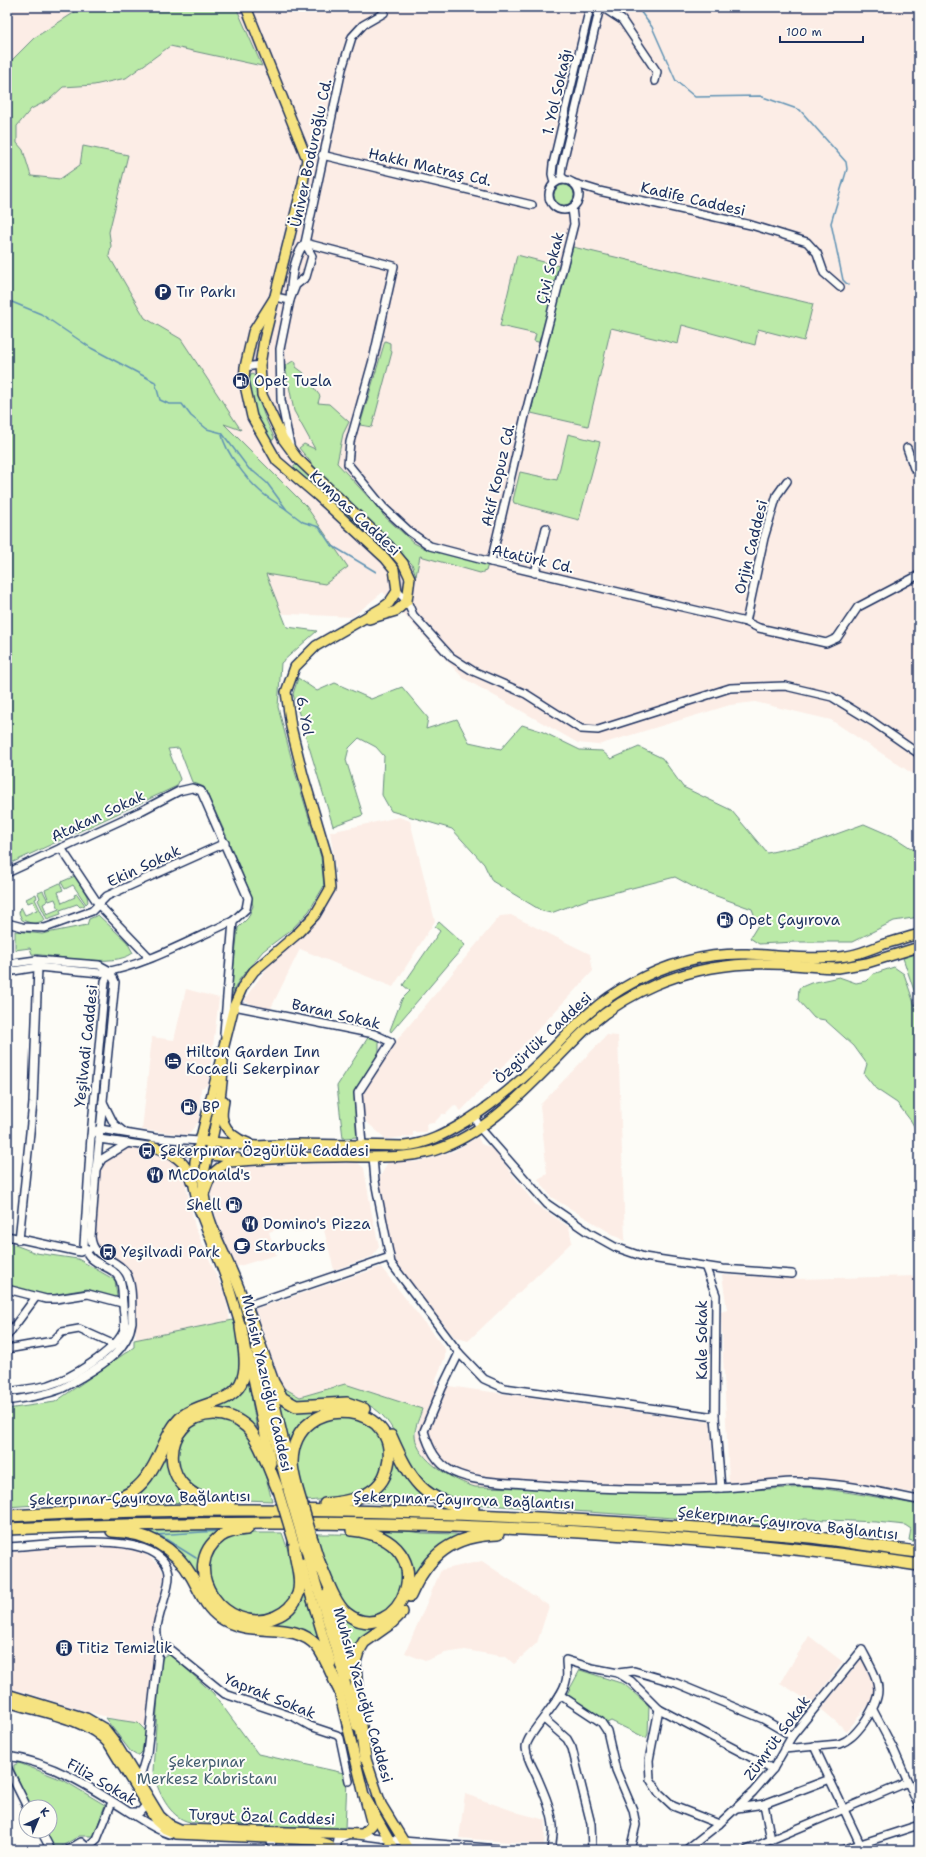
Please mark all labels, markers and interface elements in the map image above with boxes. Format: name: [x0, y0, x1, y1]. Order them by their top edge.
scale bar: [780, 18, 863, 44]
text: 100 m: [786, 24, 822, 40]
street label: 1. Yol Sokağı: [537, 47, 577, 137]
street label: Üniver Boduroğlu Cd.: [285, 77, 337, 229]
street label: Hakkı Matraş Cd.: [366, 143, 494, 191]
street label: Kadife Caddesi: [639, 177, 747, 221]
street label: Çivi Sokak: [531, 230, 569, 306]
parking icon: Tır Parkı: [153, 282, 173, 302]
place label: Tır Parkı: [176, 282, 236, 302]
fuel station icon: Opet Tuzla: [231, 371, 251, 391]
place label: Opet Tuzla: [254, 371, 332, 391]
street label: Akif Kopuz Cd.: [476, 422, 520, 528]
street label: Kumpas Caddesi: [305, 466, 405, 560]
street label: Orjin Caddesi: [730, 498, 772, 596]
street label: Atatürk Cd.: [490, 540, 576, 578]
street label: 6. Yol: [292, 695, 318, 738]
street label: Atakan Sokak: [48, 786, 148, 846]
street label: Ekin Sokak: [104, 840, 184, 892]
fuel station icon: Opet Çayırova: [715, 910, 735, 930]
place label: Opet Çayırova: [738, 910, 841, 930]
street label: Yeşilvadi Caddesi: [70, 983, 102, 1109]
street label: Özgürlük Caddesi: [490, 988, 596, 1088]
street label: Baran Sokak: [290, 994, 382, 1034]
place label: Hilton Garden Inn Kocaeli Sekerpinar: [186, 1042, 320, 1079]
hotel icon: Hilton Garden Inn Kocaeli Sekerpinar: [163, 1051, 183, 1071]
fuel station icon: BP: [179, 1097, 199, 1117]
place label: BP: [202, 1097, 220, 1117]
bus stop icon: Şekerpınar Özgürlük Caddesi: [137, 1141, 157, 1161]
place label: Şekerpınar Özgürlük Caddesi: [160, 1141, 369, 1161]
restaurant icon: McDonald's: [145, 1165, 165, 1185]
place label: McDonald's: [168, 1165, 250, 1185]
place label: Shell: [186, 1195, 221, 1215]
fuel station icon: Shell: [224, 1195, 244, 1215]
restaurant icon: Domino's Pizza: [240, 1214, 260, 1234]
place label: Domino's Pizza: [263, 1214, 371, 1234]
cafe icon: Starbucks: [232, 1236, 252, 1256]
place label: Starbucks: [255, 1236, 326, 1256]
bus stop icon: Yeşilvadi Park: [98, 1242, 118, 1262]
place label: Yeşilvadi Park: [121, 1242, 220, 1262]
street label: Muhsin Yazıcığlu Caddesi: [237, 1292, 297, 1474]
street label: Kale Sokak: [692, 1300, 712, 1380]
street label: Şekerpınar-Çayırova Bağlantısı: [29, 1486, 251, 1510]
street label: Şekerpınar-Çayırova Bağlantısı: [353, 1486, 575, 1514]
street label: Şekerpınar-Çayırova Bağlantısı: [677, 1501, 899, 1545]
street label: Muhsin Yazıcığlu Caddesi: [328, 1605, 398, 1785]
building icon: Titiz Temizlik: [54, 1638, 74, 1658]
place label: Titiz Temizlik: [77, 1638, 173, 1658]
street label: Yaprak Sokak: [221, 1669, 319, 1723]
street label: Zümrüt Sokak: [739, 1692, 815, 1784]
park label: Şekerpınar Merkesz Kabristanı: [137, 1752, 277, 1789]
street label: Filiz Sokak: [63, 1754, 141, 1810]
north arrow: [18, 1799, 58, 1839]
text: K: [37, 1804, 53, 1821]
street label: Turgut Özal Caddesi: [188, 1804, 336, 1830]

